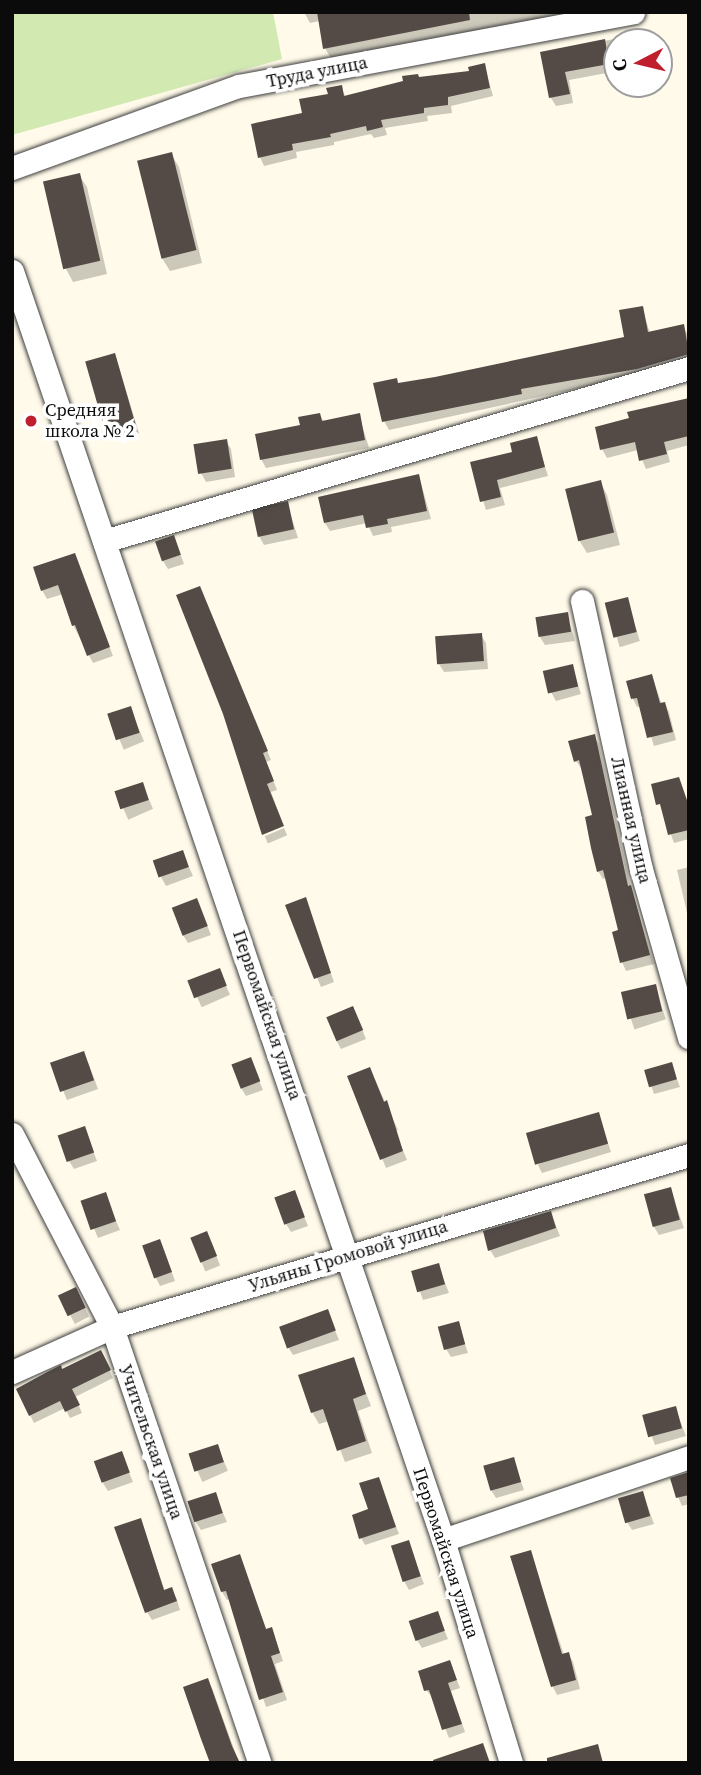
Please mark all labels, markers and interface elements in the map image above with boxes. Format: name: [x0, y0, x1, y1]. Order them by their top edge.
north arrow: [603, 28, 673, 98]
street label: Труда улица: [265, 52, 369, 92]
text: С: [606, 58, 633, 73]
place label: Средняя школа № 2: [45, 400, 135, 442]
marker: Средняя школа № 2: [23, 413, 39, 429]
street label: Лианная улица: [606, 754, 656, 886]
street label: Первомайская улица: [228, 927, 306, 1103]
street label: Ульяны Громовой улица: [246, 1215, 450, 1297]
street label: Учительская улица: [114, 1362, 188, 1522]
street label: Первомайская улица: [408, 1465, 484, 1641]

